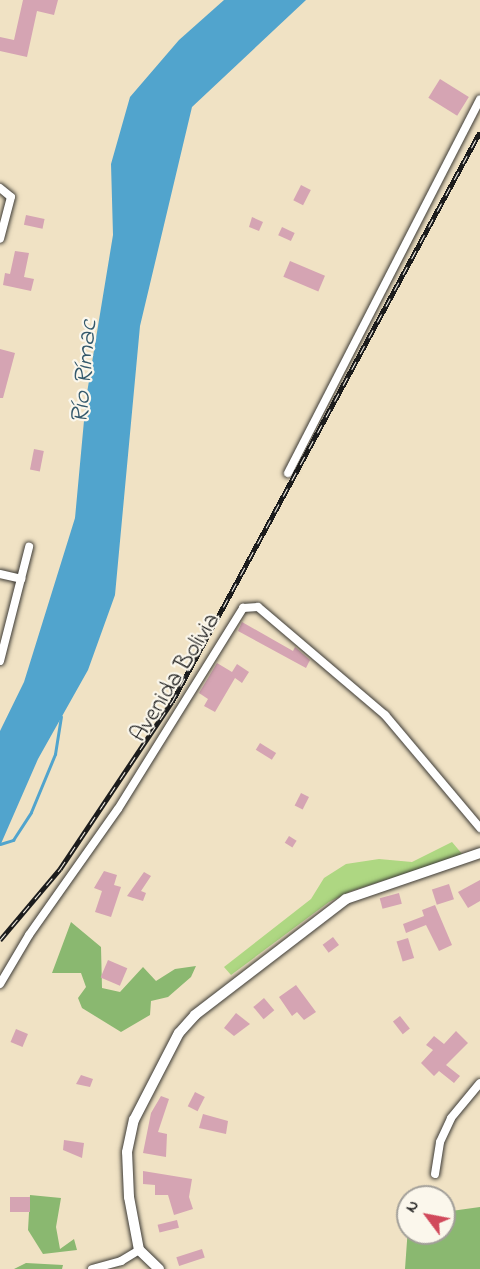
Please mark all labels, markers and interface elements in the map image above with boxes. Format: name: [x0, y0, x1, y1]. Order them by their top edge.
water label: Río Rímac: [66, 319, 106, 425]
street label: Avenida Bolivia: [125, 608, 227, 748]
north arrow: [396, 1185, 456, 1245]
text: N: [399, 1196, 425, 1217]

